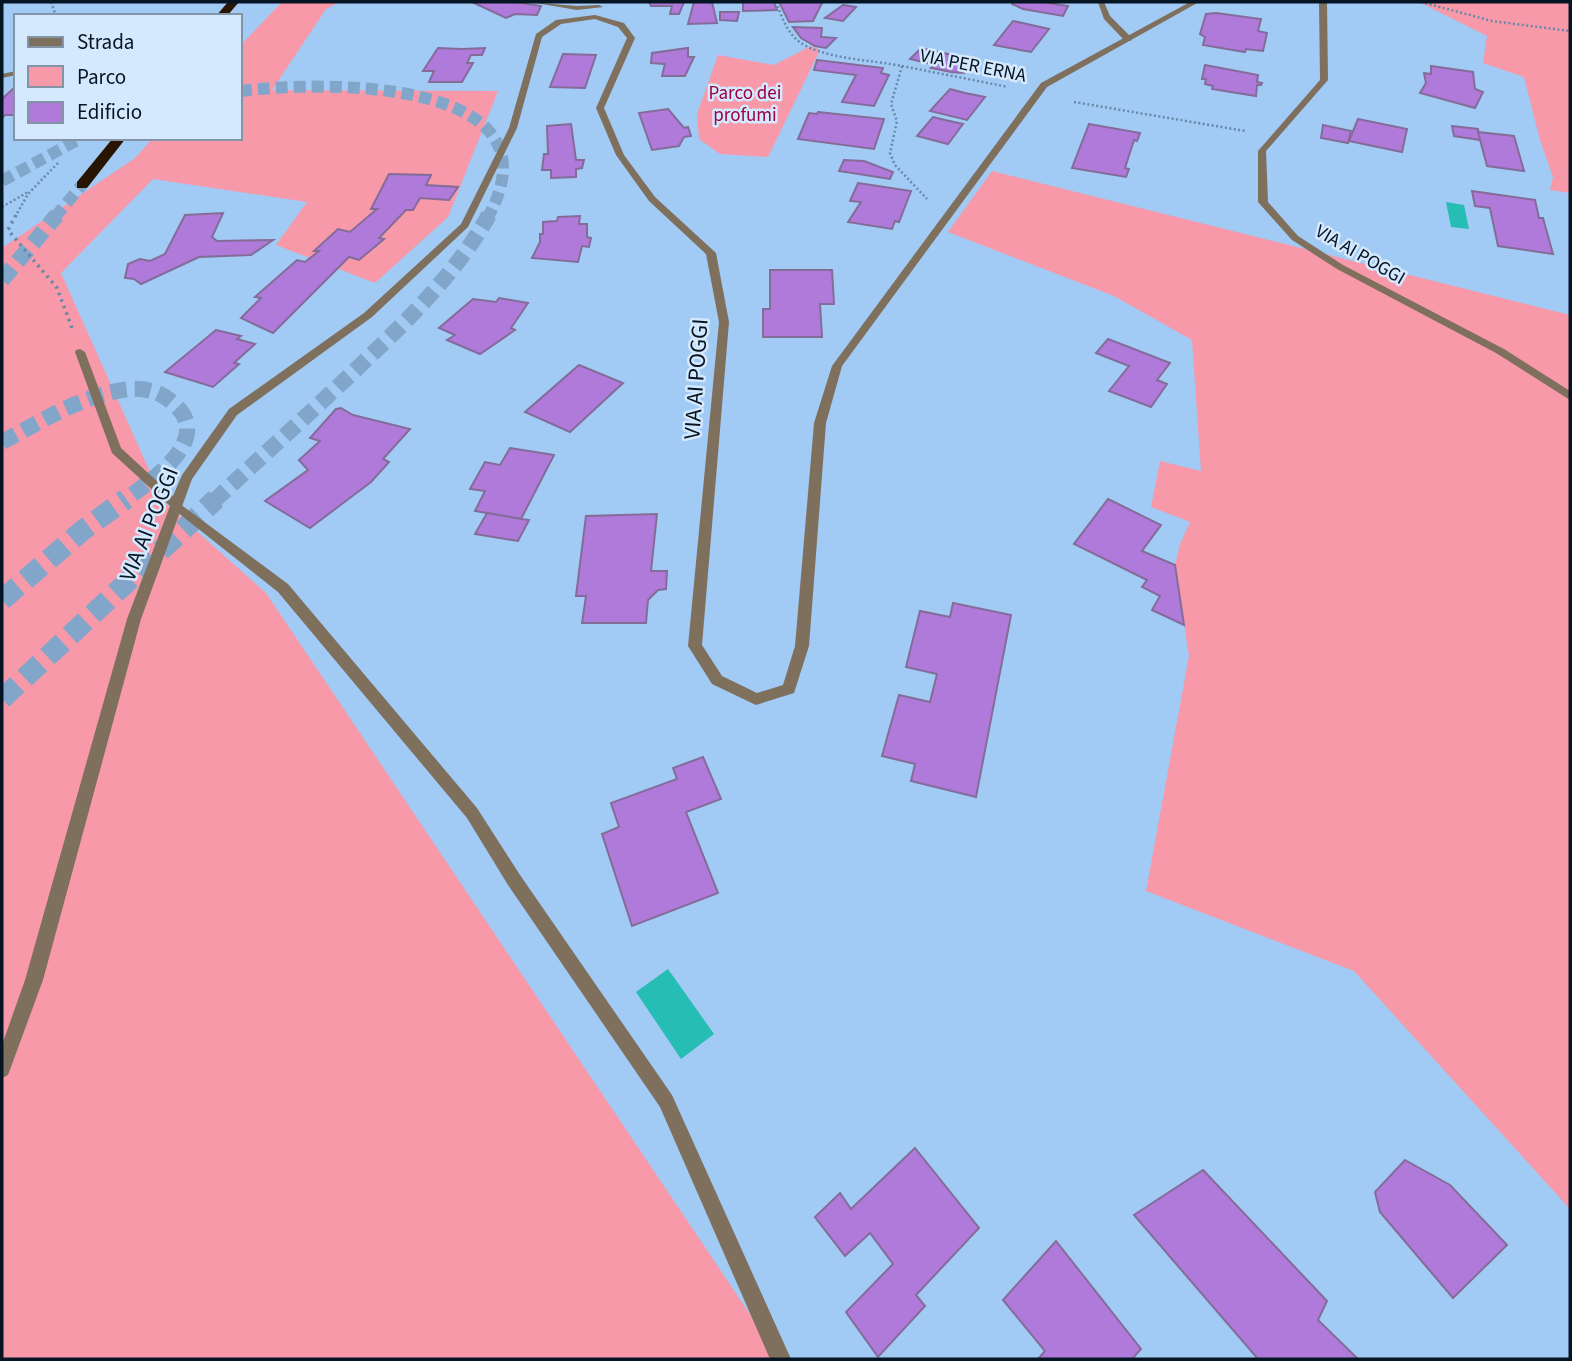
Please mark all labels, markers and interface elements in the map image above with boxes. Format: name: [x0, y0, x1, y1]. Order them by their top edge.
legend: [14, 14, 242, 140]
text: Strada: [77, 27, 134, 57]
street label: VIA PER ERNA: [918, 42, 1029, 90]
text: Parco: [77, 62, 126, 92]
park label: Parco dei profumi: [709, 80, 781, 129]
text: Edificio: [77, 97, 142, 127]
street label: VIA AI POGGI: [1310, 218, 1410, 292]
street label: VIA AI POGGI: [675, 318, 717, 440]
street label: VIA AI POGGI: [111, 462, 187, 586]

